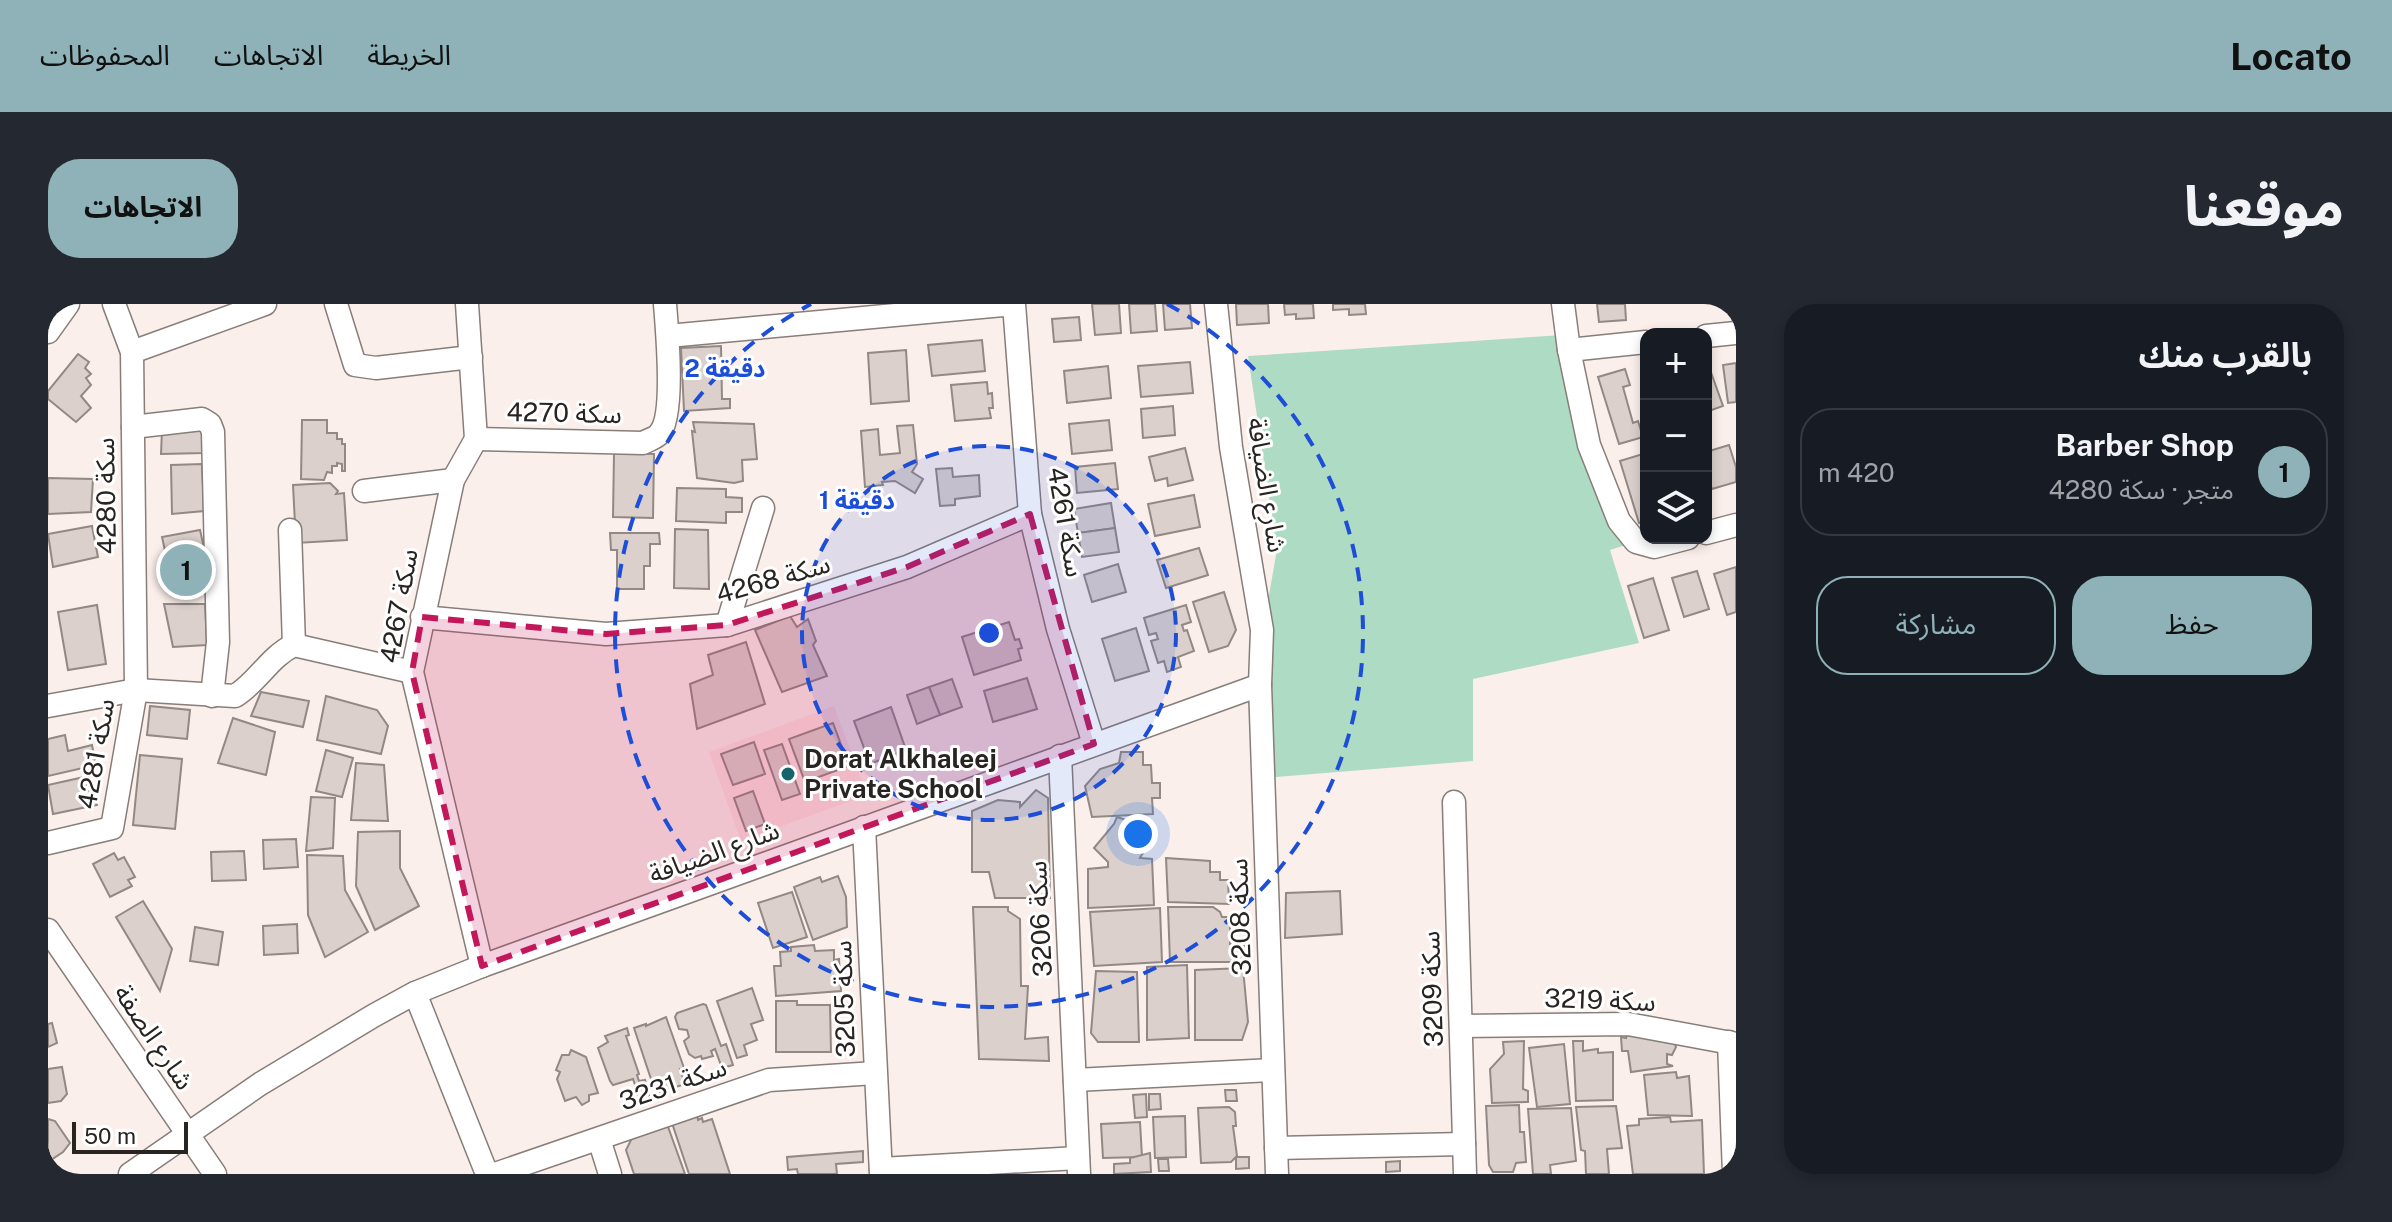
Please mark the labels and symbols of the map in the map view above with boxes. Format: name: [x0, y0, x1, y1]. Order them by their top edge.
text: 2 دقيقة: [684, 354, 766, 383]
street label: سكة 4270: [506, 396, 622, 429]
street label: شارع الضيافة: [1238, 415, 1293, 555]
street label: سكة 4280: [89, 437, 122, 555]
street label: سكة 4261: [1042, 464, 1091, 579]
text: 1 دقيقة: [819, 486, 895, 515]
pin: 1: [160, 540, 212, 600]
street label: سكة 4267: [373, 546, 424, 666]
street label: سكة 4268: [712, 547, 833, 610]
centre of rings: [975, 619, 1003, 647]
street label: سكة 4281: [71, 696, 120, 812]
place label: Dorat Alkhaleej Private School: [804, 743, 997, 804]
marker: Dorat Alkhaleej Private School: [779, 765, 797, 783]
street label: شارع الضيافة: [645, 814, 784, 893]
your location: [1118, 814, 1158, 854]
street label: سكة 3208: [1222, 858, 1257, 976]
street label: سكة 3206: [1021, 860, 1058, 978]
street label: سكة 3209: [1414, 930, 1449, 1048]
street label: سكة 3205: [826, 940, 861, 1058]
street label: شارع الصفة: [105, 978, 201, 1097]
street label: سكة 3219: [1544, 982, 1656, 1017]
street label: سكة 3231: [615, 1051, 731, 1116]
scale bar: [72, 1118, 188, 1154]

